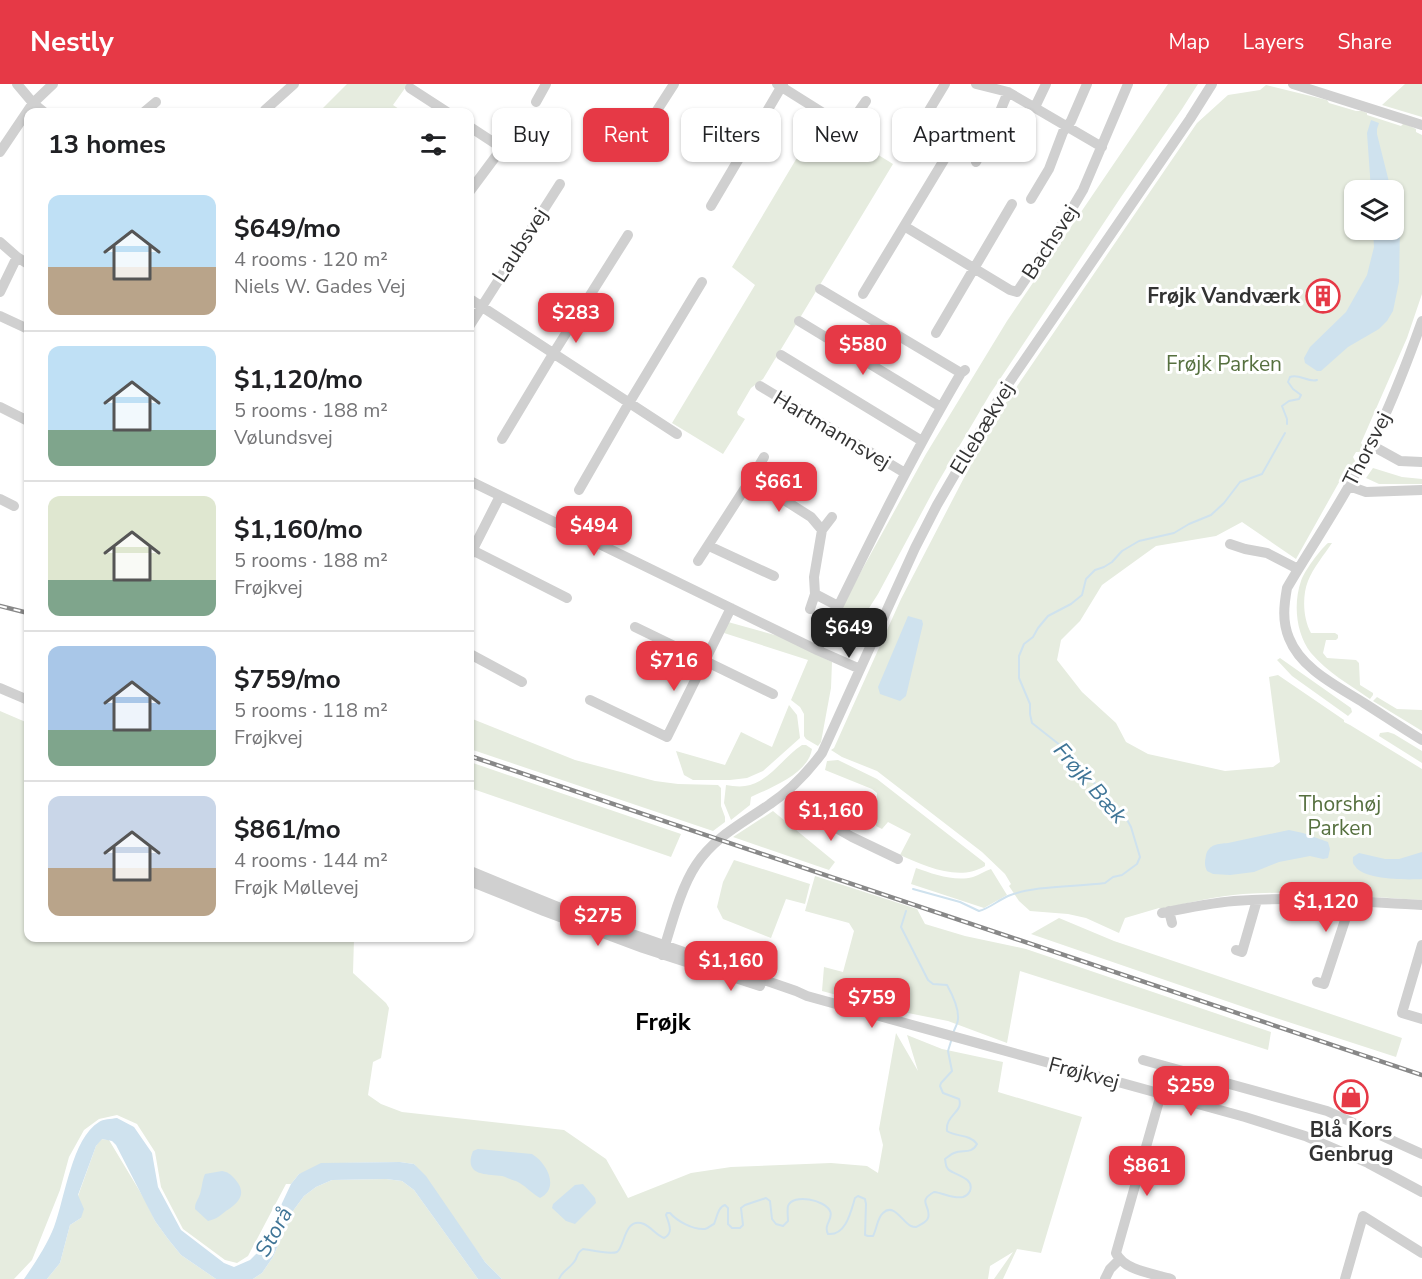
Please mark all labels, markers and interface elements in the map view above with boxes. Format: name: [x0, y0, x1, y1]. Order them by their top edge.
text: Nestly: [30, 23, 114, 61]
text: Map: [1168, 28, 1210, 56]
text: Layers: [1243, 28, 1304, 56]
text: Share: [1337, 28, 1392, 56]
chip: Buy: [492, 108, 571, 162]
chip: Rent: [583, 108, 669, 162]
chip: Filters: [681, 108, 781, 162]
chip: New: [793, 108, 880, 162]
chip: Apartment: [892, 108, 1036, 162]
text: 13 homes: [48, 127, 166, 162]
icon: filters: [417, 128, 450, 161]
map controls: [1344, 180, 1404, 240]
button: layers: [1344, 180, 1404, 240]
street label: Bachsvej: [1015, 199, 1085, 285]
street label: Laubsvej: [486, 202, 554, 288]
text: $649/mo: [234, 211, 341, 246]
icon: home: [96, 219, 168, 291]
text: 4 rooms · 120 m²: [234, 246, 388, 273]
text: Niels W. Gades Vej: [234, 273, 405, 300]
building icon: Frøjk Vandværk: [1305, 278, 1341, 314]
place label: Frøjk Vandværk: [1147, 282, 1301, 310]
pin: $283: [540, 293, 612, 344]
text: $283: [552, 299, 600, 326]
pin: $580: [827, 325, 899, 376]
text: $580: [839, 331, 887, 358]
park label: Frøjk Parken: [1166, 350, 1282, 378]
text: $1,120/mo: [234, 362, 363, 397]
icon: home: [96, 370, 168, 442]
street label: Ellebækvej: [943, 377, 1021, 479]
street label: Hartmannsvej: [768, 384, 896, 476]
text: 5 rooms · 188 m²: [234, 397, 388, 424]
street label: Thorsvej: [1336, 407, 1398, 491]
text: Vølundsvej: [234, 424, 333, 451]
pin: $661: [743, 462, 815, 513]
text: $661: [755, 468, 803, 495]
pin: $494: [558, 506, 630, 557]
text: $1,160/mo: [234, 512, 363, 547]
text: $494: [570, 512, 618, 539]
icon: home: [96, 520, 168, 592]
text: 5 rooms · 188 m²: [234, 547, 388, 574]
text: Frøjkvej: [234, 574, 303, 601]
pin: $649: [813, 608, 885, 659]
text: $649: [825, 614, 873, 641]
pin: $716: [638, 641, 710, 692]
text: $716: [650, 647, 698, 674]
text: $759/mo: [234, 662, 341, 697]
icon: home: [96, 670, 168, 742]
text: 5 rooms · 118 m²: [234, 697, 388, 724]
text: Frøjkvej: [234, 724, 303, 751]
water label: Frøjk Bæk: [1046, 736, 1134, 831]
park label: Thorshøj Parken: [1299, 790, 1381, 842]
pin: $1,160: [782, 791, 880, 842]
text: $1,160: [799, 797, 863, 824]
text: $861/mo: [234, 812, 341, 847]
icon: home: [96, 820, 168, 892]
text: 4 rooms · 144 m²: [234, 847, 388, 874]
text: Frøjk Møllevej: [234, 874, 359, 901]
pin: $1,120: [1277, 882, 1375, 933]
text: $1,120: [1294, 888, 1358, 915]
pin: $275: [562, 896, 634, 947]
text: $275: [574, 902, 622, 929]
pin: $1,160: [682, 941, 780, 992]
text: $1,160: [699, 947, 763, 974]
pin: $759: [836, 978, 908, 1029]
text: $759: [848, 984, 896, 1011]
district label: Frøjk: [635, 1006, 692, 1038]
street label: Frøjkvej: [1045, 1050, 1123, 1096]
pin: $259: [1155, 1066, 1227, 1117]
text: $259: [1167, 1072, 1215, 1099]
shop icon: Blå Kors Genbrug: [1333, 1079, 1369, 1115]
place label: Blå Kors Genbrug: [1309, 1116, 1393, 1168]
pin: $861: [1111, 1146, 1183, 1197]
text: $861: [1123, 1152, 1171, 1179]
water label: Storå: [248, 1202, 300, 1262]

